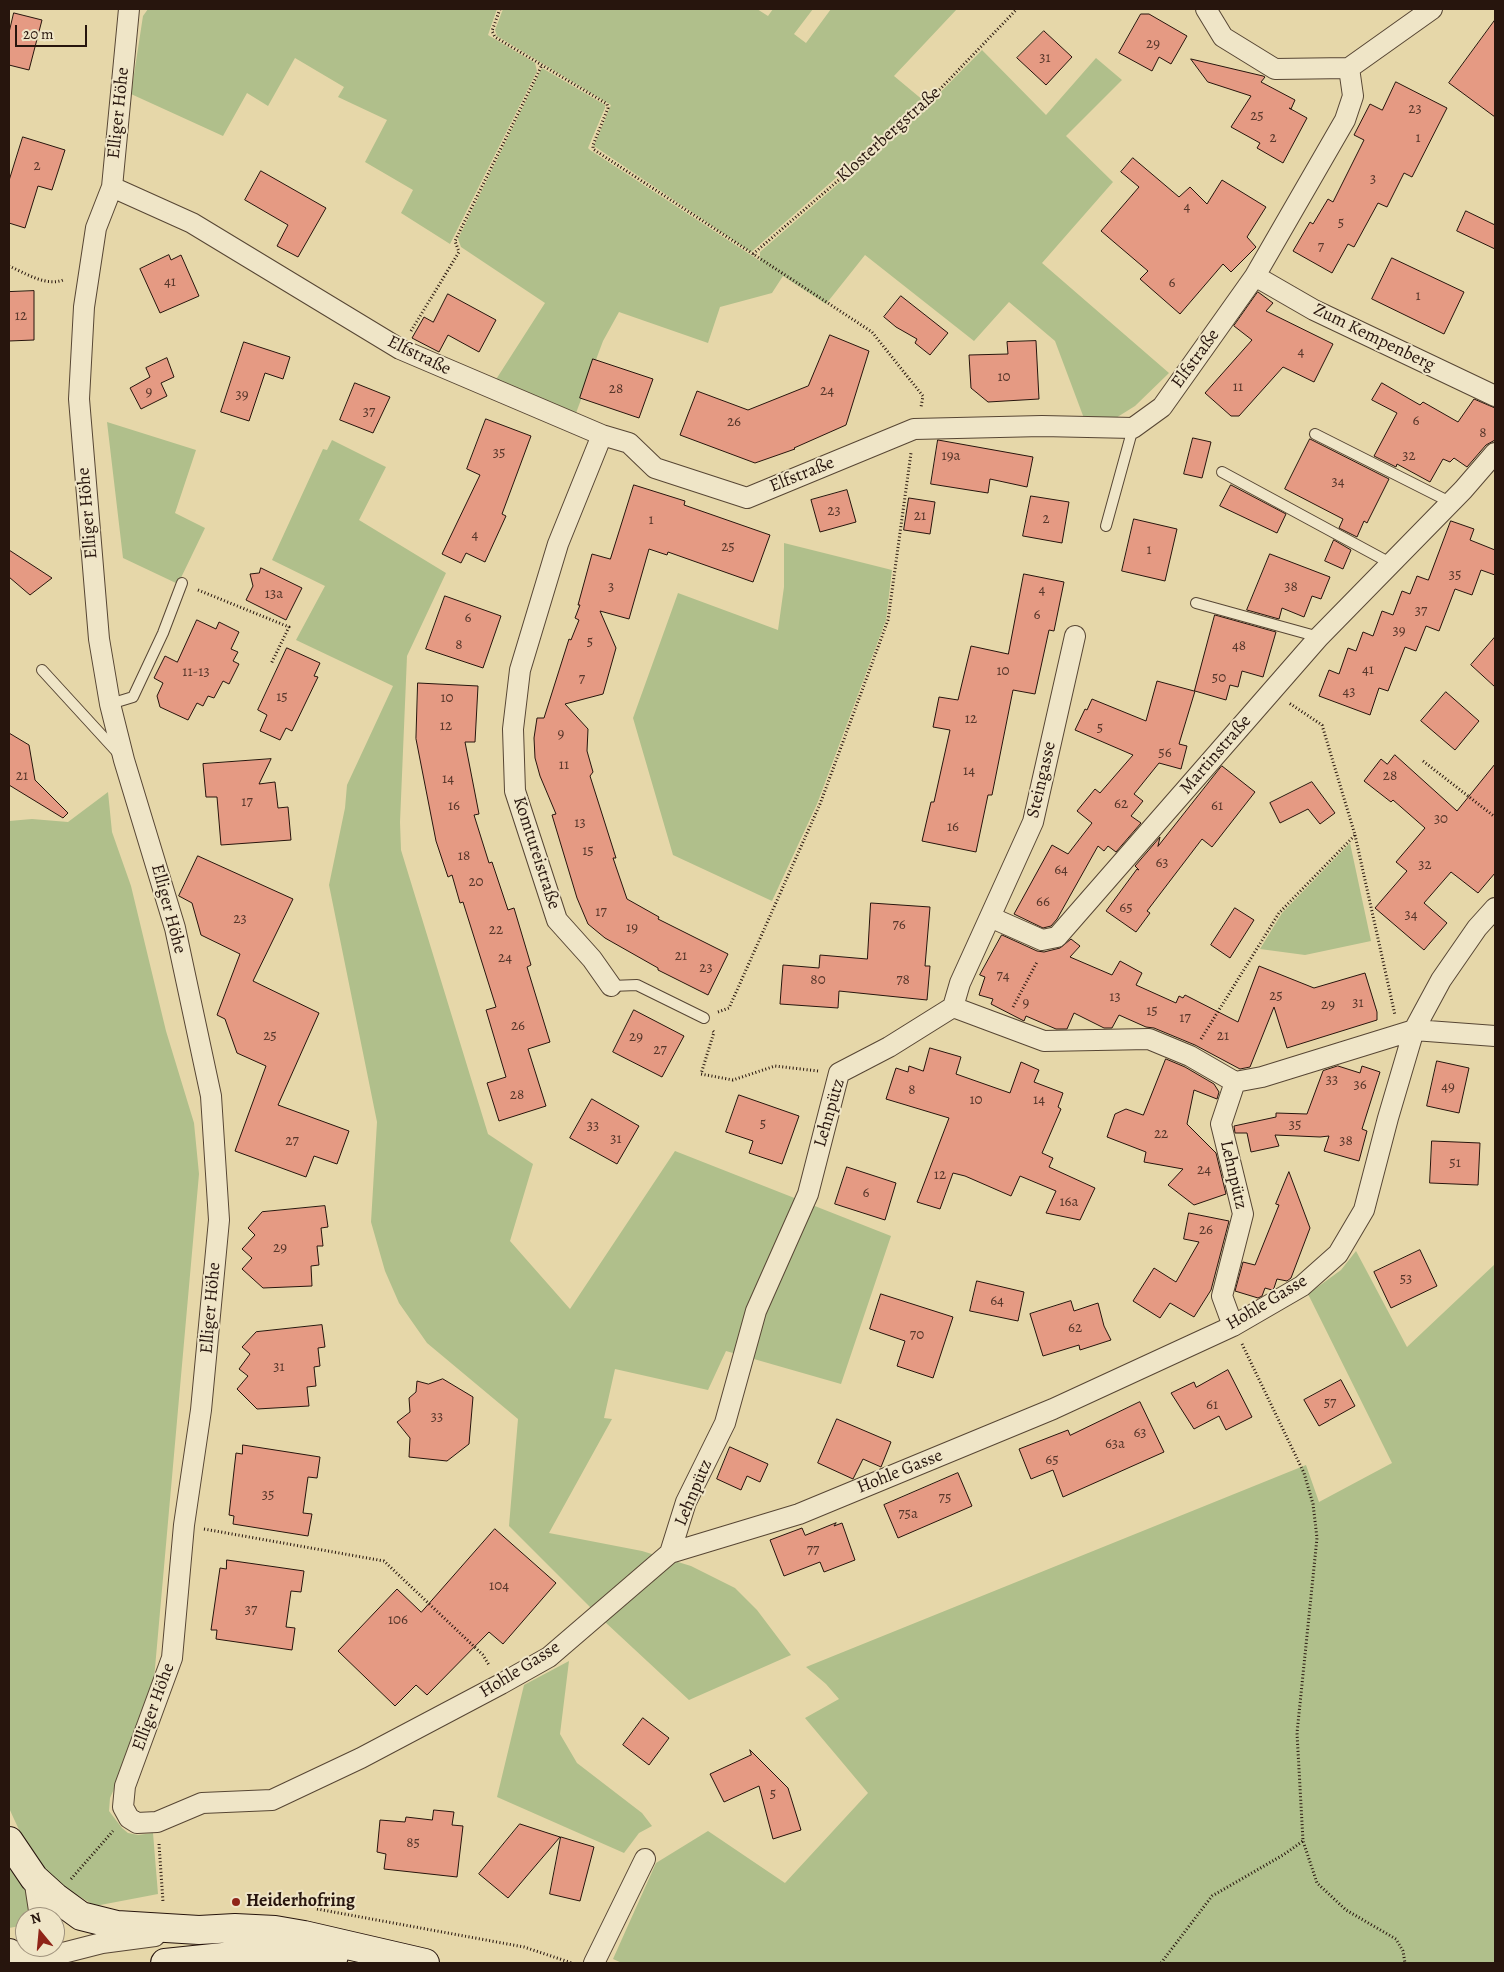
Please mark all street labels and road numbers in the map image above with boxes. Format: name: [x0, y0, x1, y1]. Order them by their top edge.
street label: Elliger Höhe: [103, 66, 135, 160]
street label: Klosterbergstraße: [832, 83, 946, 187]
street label: Zum Kempenberg: [1310, 299, 1438, 377]
street label: Elfstraße: [1167, 325, 1225, 393]
street label: Elfstraße: [384, 331, 454, 381]
street label: Elfstraße: [766, 452, 838, 498]
street label: Elliger Höhe: [73, 466, 103, 560]
street label: Martinstraße: [1176, 711, 1256, 799]
street label: Steingasse: [1023, 739, 1061, 821]
street label: Komtureistraße: [508, 794, 564, 912]
street label: Elliger Höhe: [146, 862, 190, 956]
street label: Lehnpütz: [810, 1076, 850, 1150]
street label: Lehnpütz: [1215, 1138, 1251, 1212]
street label: Elliger Höhe: [196, 1261, 226, 1355]
street label: Hohle Gasse: [1223, 1270, 1311, 1336]
street label: Hohle Gasse: [854, 1445, 946, 1499]
street label: Lehnpütz: [670, 1457, 718, 1529]
street label: Hohle Gasse: [476, 1637, 564, 1703]
street label: Elliger Höhe: [128, 1660, 180, 1754]

